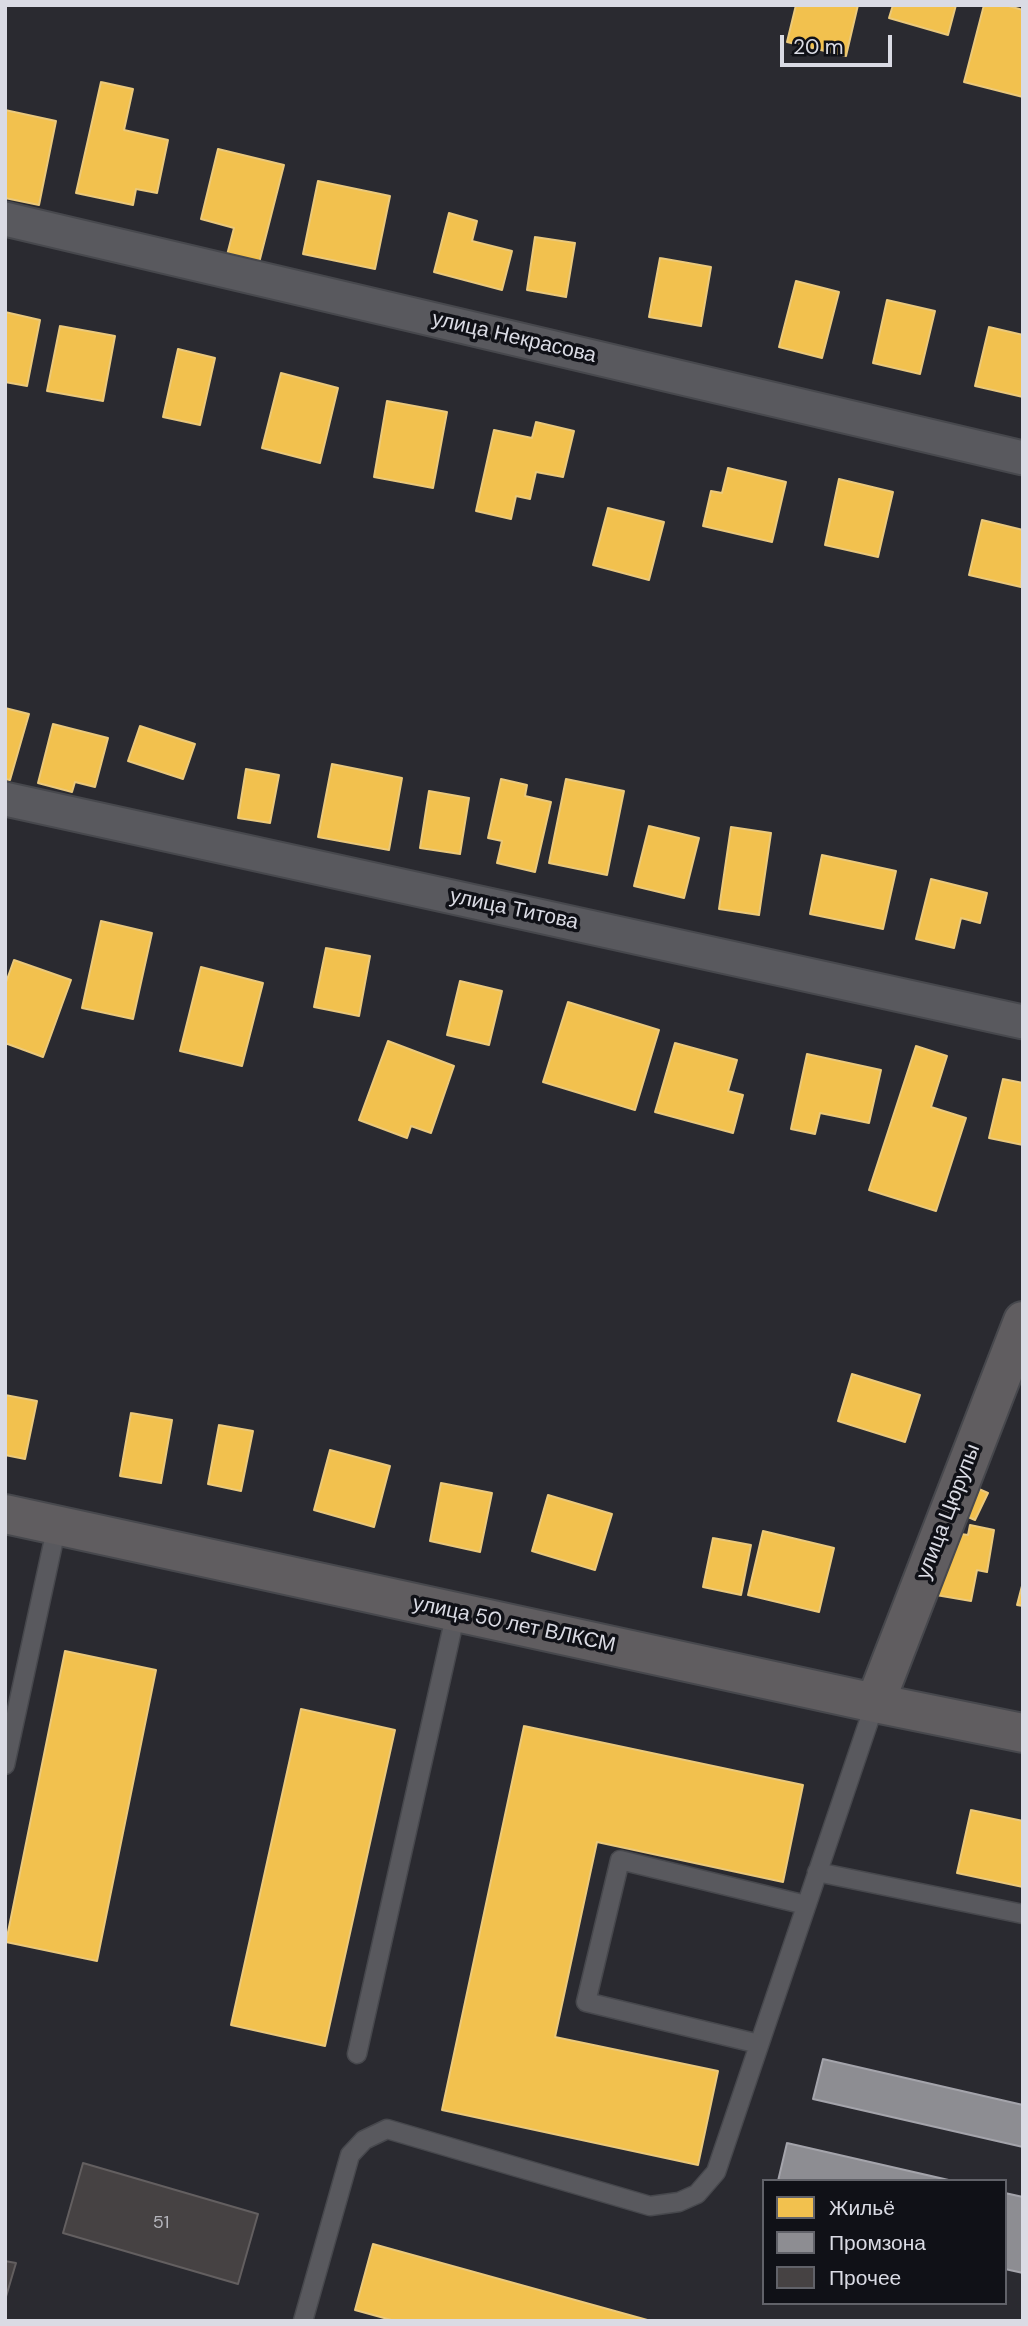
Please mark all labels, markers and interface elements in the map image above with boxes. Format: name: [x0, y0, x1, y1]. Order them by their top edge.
scale bar: [783, 21, 895, 65]
text: 20 m: [793, 33, 844, 61]
street label: улица Некрасова: [429, 307, 599, 369]
street label: улица Титова: [448, 884, 580, 936]
street label: улица Цюрупы: [912, 1441, 986, 1583]
street label: улица 50 лет ВЛКСМ: [410, 1591, 618, 1659]
legend: [762, 2179, 1007, 2305]
text: Жильё: [829, 2194, 895, 2222]
house number: 51: [153, 2212, 169, 2234]
text: Промзона: [829, 2229, 926, 2257]
text: Прочее: [829, 2264, 901, 2292]

